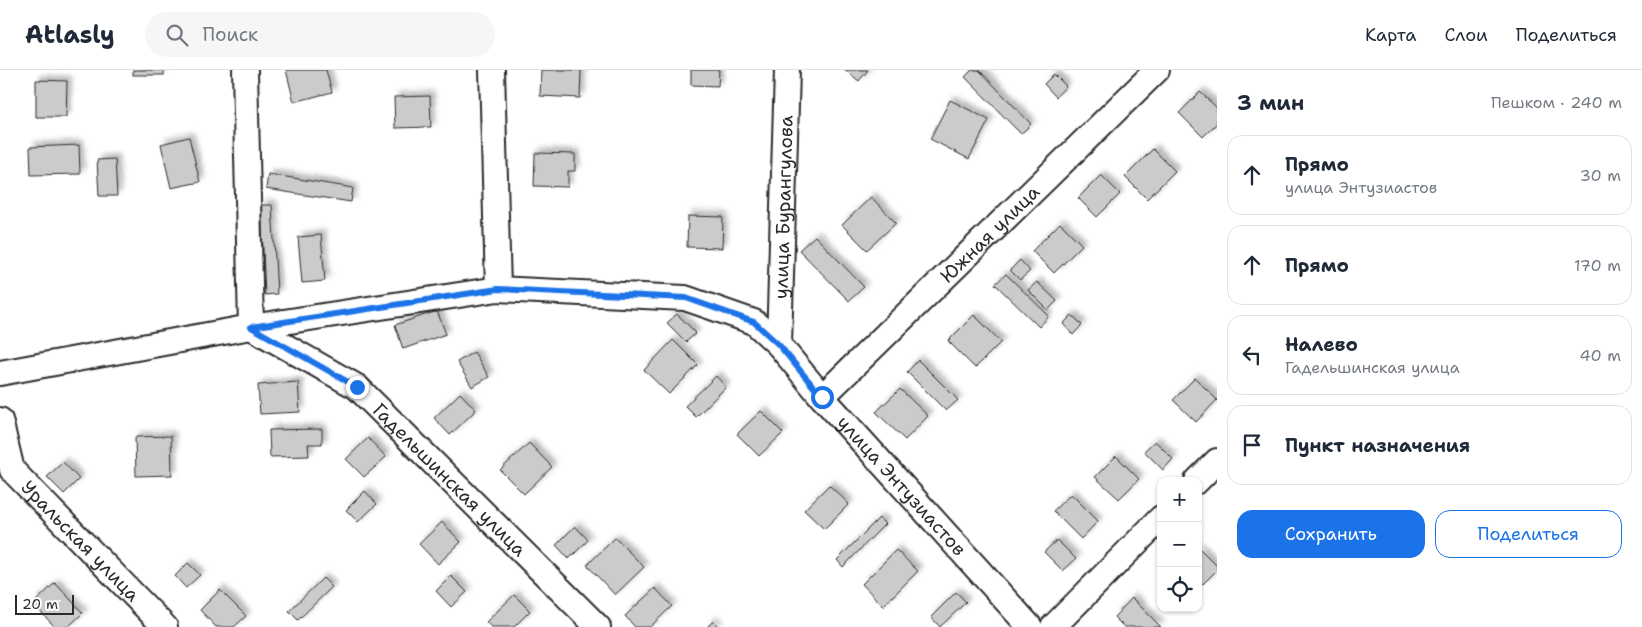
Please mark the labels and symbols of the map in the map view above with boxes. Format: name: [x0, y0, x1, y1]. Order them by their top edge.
street label: улица Бурангулова: [768, 115, 798, 299]
street label: Южная улица: [934, 179, 1045, 288]
route end: [346, 376, 369, 399]
route start: [811, 386, 834, 409]
street label: Гадельшинская улица: [368, 397, 532, 562]
street label: улица Энтузиастов: [832, 410, 972, 561]
street label: Уральская улица: [16, 475, 146, 607]
scale bar: [15, 592, 74, 615]

